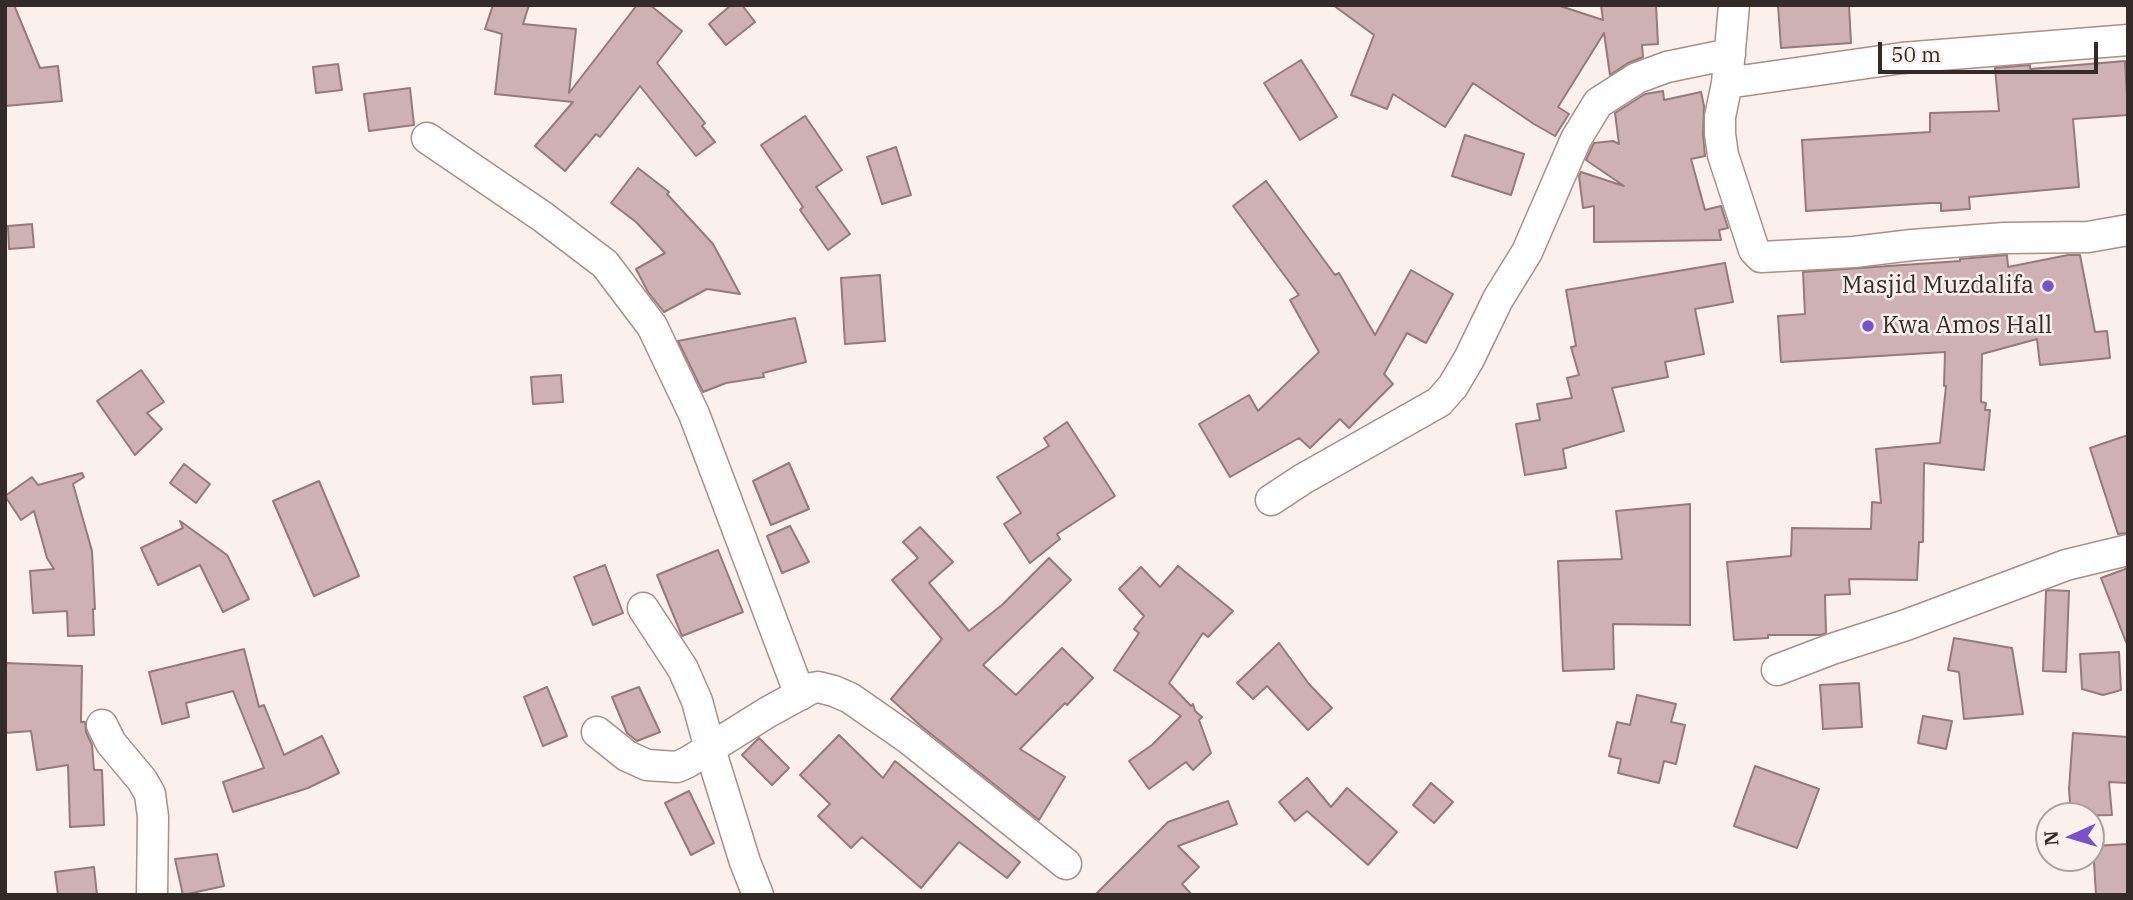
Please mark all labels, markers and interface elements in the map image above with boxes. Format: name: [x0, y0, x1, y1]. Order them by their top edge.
scale bar: [1881, 28, 2102, 72]
text: 50 m: [1891, 40, 1941, 68]
place label: Masjid Muzdalifa: [1842, 272, 2034, 300]
marker: Masjid Muzdalifa: [2040, 278, 2056, 294]
place label: Kwa Amos Hall: [1882, 312, 2052, 340]
marker: Kwa Amos Hall: [1860, 318, 1876, 334]
north arrow: [2035, 802, 2105, 872]
text: N: [2039, 830, 2064, 847]

